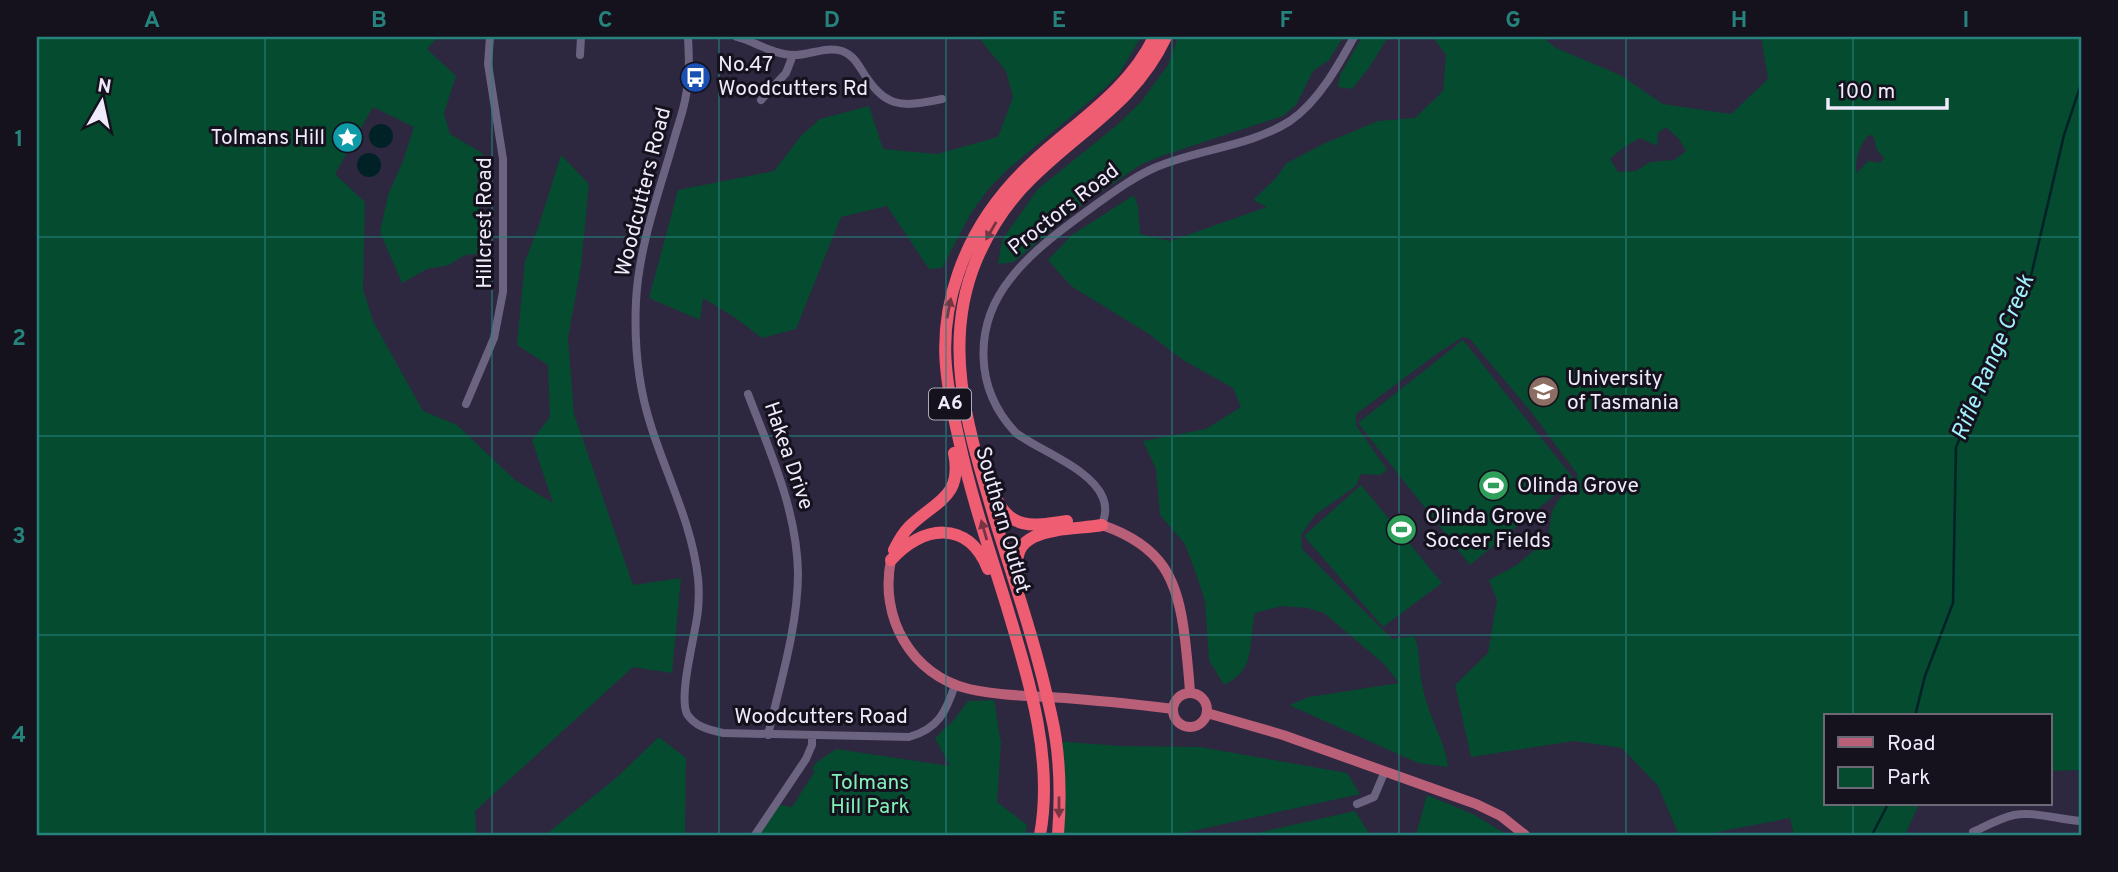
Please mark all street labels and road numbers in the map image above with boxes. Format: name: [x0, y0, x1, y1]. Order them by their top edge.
street label: Woodcutters Road: [610, 105, 678, 279]
street label: Hillcrest Road: [472, 157, 499, 289]
street label: Proctors Road: [1003, 158, 1125, 262]
road number: A6: [929, 388, 971, 420]
street label: Hakea Drive: [757, 398, 819, 514]
street label: Southern Outlet: [968, 444, 1036, 596]
street label: Woodcutters Road: [734, 704, 908, 731]

